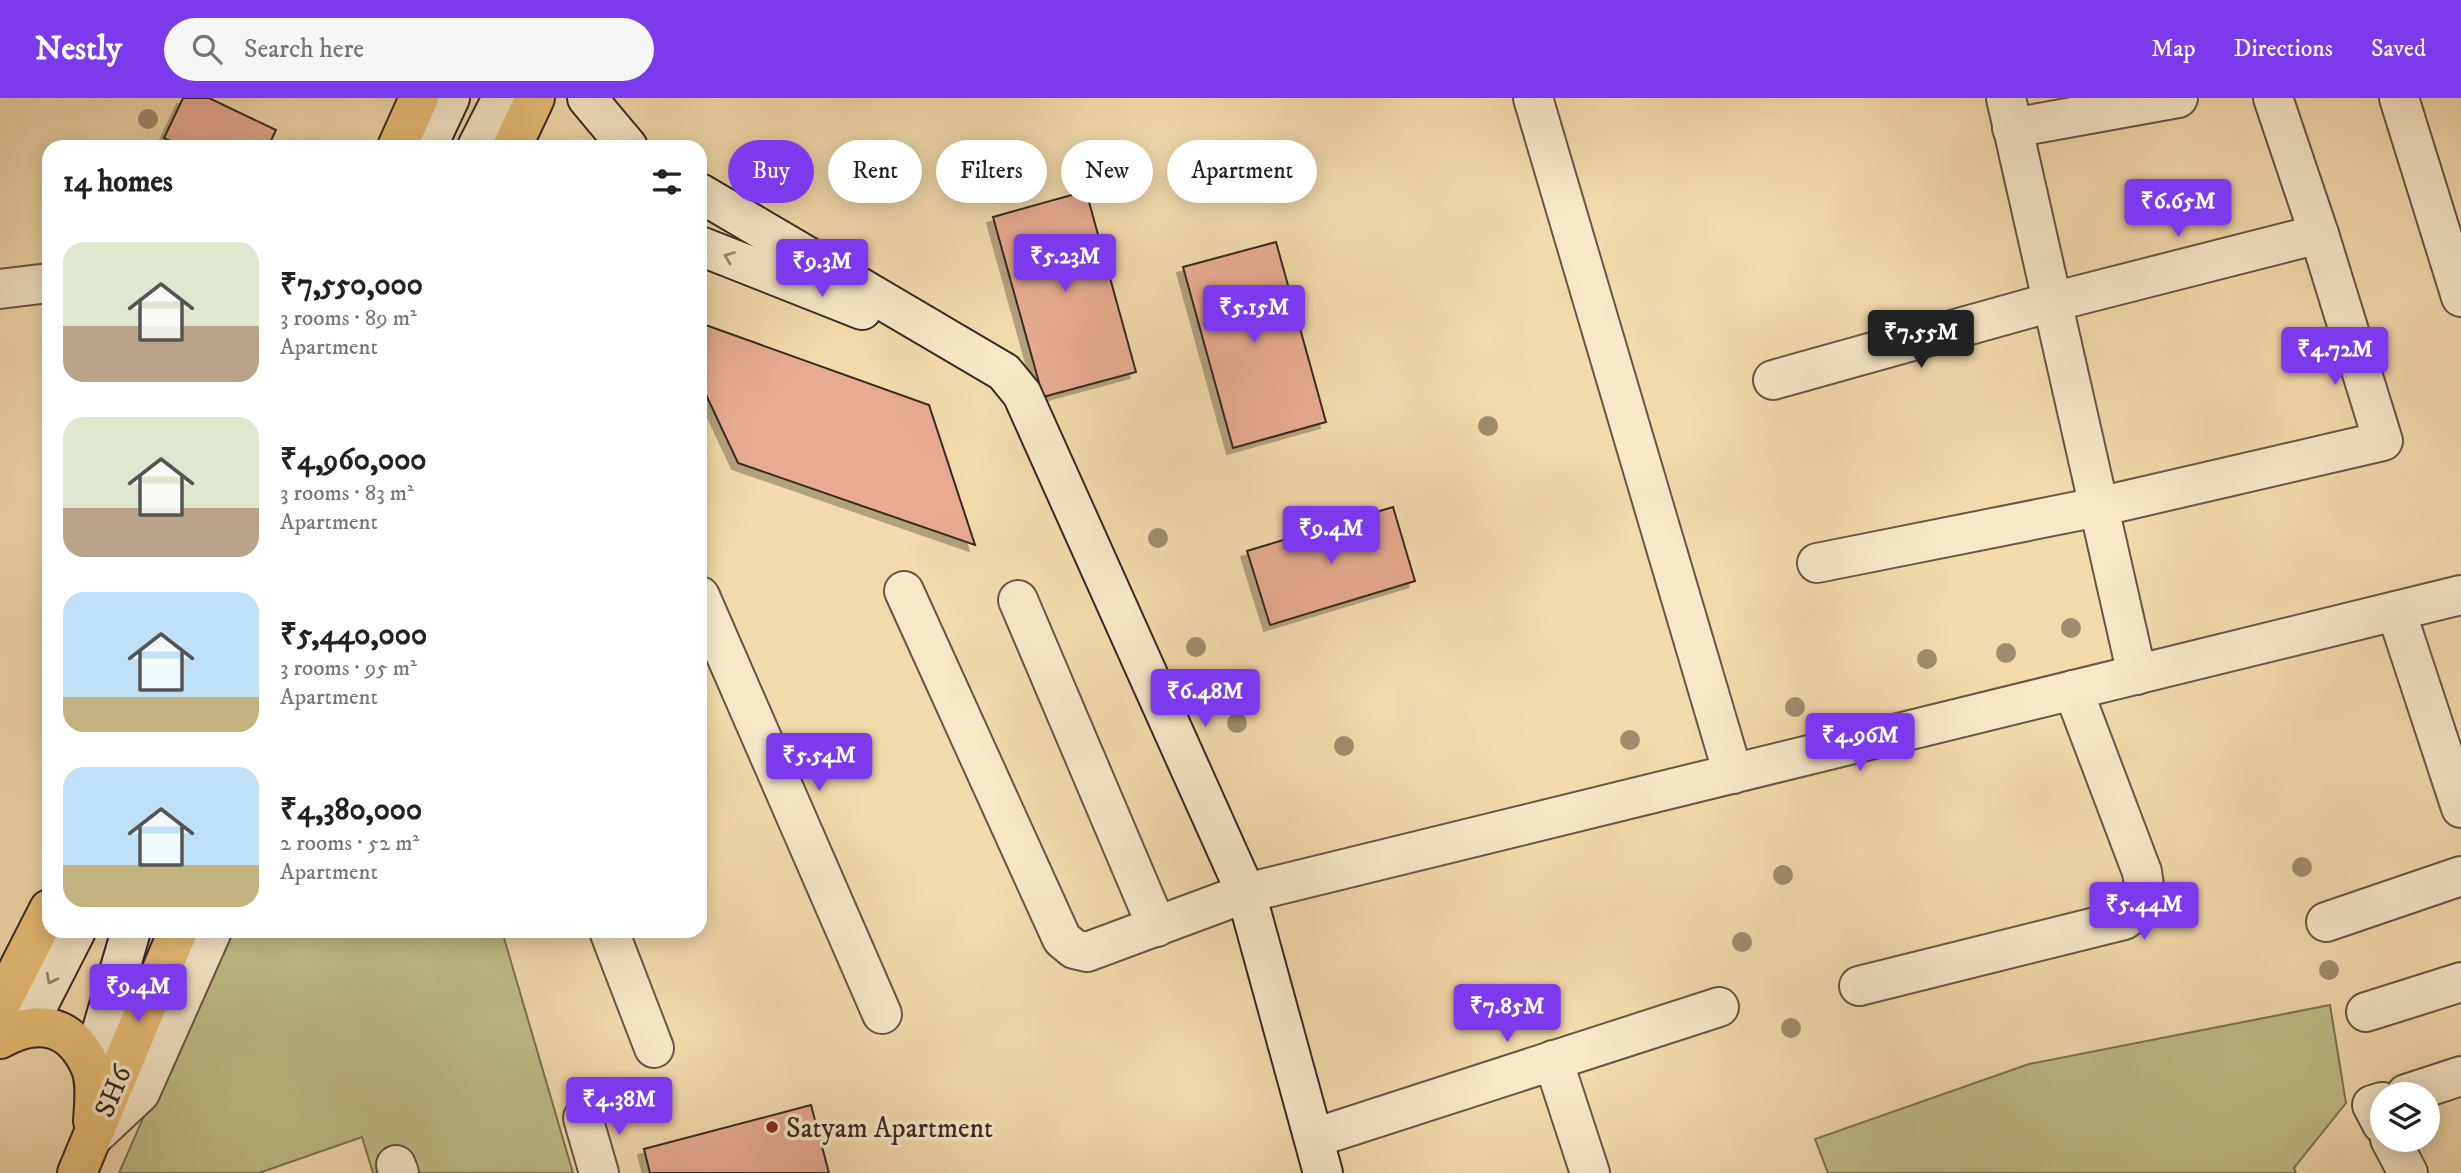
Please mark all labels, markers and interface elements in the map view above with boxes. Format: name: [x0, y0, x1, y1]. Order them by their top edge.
search box: [164, 18, 654, 81]
text: Nestly: [35, 29, 122, 70]
icon: search: [188, 30, 226, 68]
text: Search here: [244, 33, 364, 66]
text: Map: [2151, 34, 2196, 64]
text: Directions: [2234, 34, 2333, 64]
text: Saved: [2371, 34, 2426, 64]
chip: Buy: [728, 140, 814, 203]
chip: Rent: [828, 140, 922, 203]
chip: Filters: [936, 140, 1047, 203]
chip: New: [1061, 140, 1153, 203]
chip: Apartment: [1167, 140, 1317, 203]
icon: filters: [648, 163, 686, 201]
text: 14 homes: [63, 164, 173, 201]
pin: ₹6.65M: [2121, 180, 2235, 239]
text: ₹6.65M: [2140, 187, 2216, 216]
pin: ₹5.23M: [1008, 234, 1122, 294]
pin: ₹9.3M: [773, 240, 871, 299]
text: ₹5.23M: [1030, 242, 1100, 271]
text: ₹9.3M: [792, 247, 852, 276]
one-way arrow: [723, 252, 735, 266]
text: ₹7,550,000: [280, 267, 423, 304]
icon: home: [119, 270, 203, 354]
pin: ₹5.15M: [1197, 286, 1311, 345]
text: ₹5.15M: [1219, 293, 1289, 322]
text: 3 rooms · 89 m²: [280, 304, 417, 333]
pin: ₹7.55M: [1864, 310, 1978, 370]
text: ₹7.55M: [1884, 318, 1958, 347]
pin: ₹4.72M: [2278, 328, 2392, 387]
text: Apartment: [280, 333, 378, 362]
text: ₹4.72M: [2297, 335, 2373, 364]
text: ₹4,960,000: [280, 442, 426, 479]
icon: home: [119, 445, 203, 529]
text: 3 rooms · 83 m²: [280, 479, 414, 508]
pin: ₹9.4M: [1282, 506, 1380, 566]
text: Apartment: [280, 508, 378, 537]
text: ₹9.4M: [1299, 514, 1363, 543]
text: ₹5,440,000: [280, 617, 427, 654]
icon: home: [119, 620, 203, 704]
text: 3 rooms · 95 m²: [280, 654, 417, 683]
pin: ₹6.48M: [1148, 670, 1262, 729]
text: ₹6.48M: [1167, 677, 1243, 706]
text: Apartment: [280, 683, 378, 712]
pin: ₹4.96M: [1803, 714, 1917, 773]
text: ₹4.96M: [1822, 721, 1898, 750]
pin: ₹5.54M: [762, 734, 876, 793]
text: ₹5.54M: [782, 741, 856, 770]
text: ₹4,380,000: [280, 792, 422, 829]
icon: home: [119, 795, 203, 879]
text: 2 rooms · 52 m²: [280, 829, 419, 858]
text: Apartment: [280, 858, 378, 887]
pin: ₹5.44M: [2087, 882, 2201, 942]
text: ₹5.44M: [2105, 890, 2183, 919]
pin: ₹9.4M: [89, 964, 187, 1024]
one-way arrow: [46, 972, 60, 984]
text: ₹9.4M: [106, 972, 170, 1001]
pin: ₹7.85M: [1450, 984, 1564, 1044]
text: ₹7.85M: [1470, 992, 1544, 1021]
street label: SH6: [87, 1059, 140, 1123]
pin: ₹4.38M: [562, 1077, 676, 1137]
map controls: [2370, 1082, 2440, 1152]
button: layers: [2370, 1082, 2440, 1152]
text: ₹4.38M: [582, 1085, 656, 1114]
place label: Satyam Apartment: [786, 1111, 993, 1146]
marker: Satyam Apartment: [764, 1119, 780, 1135]

